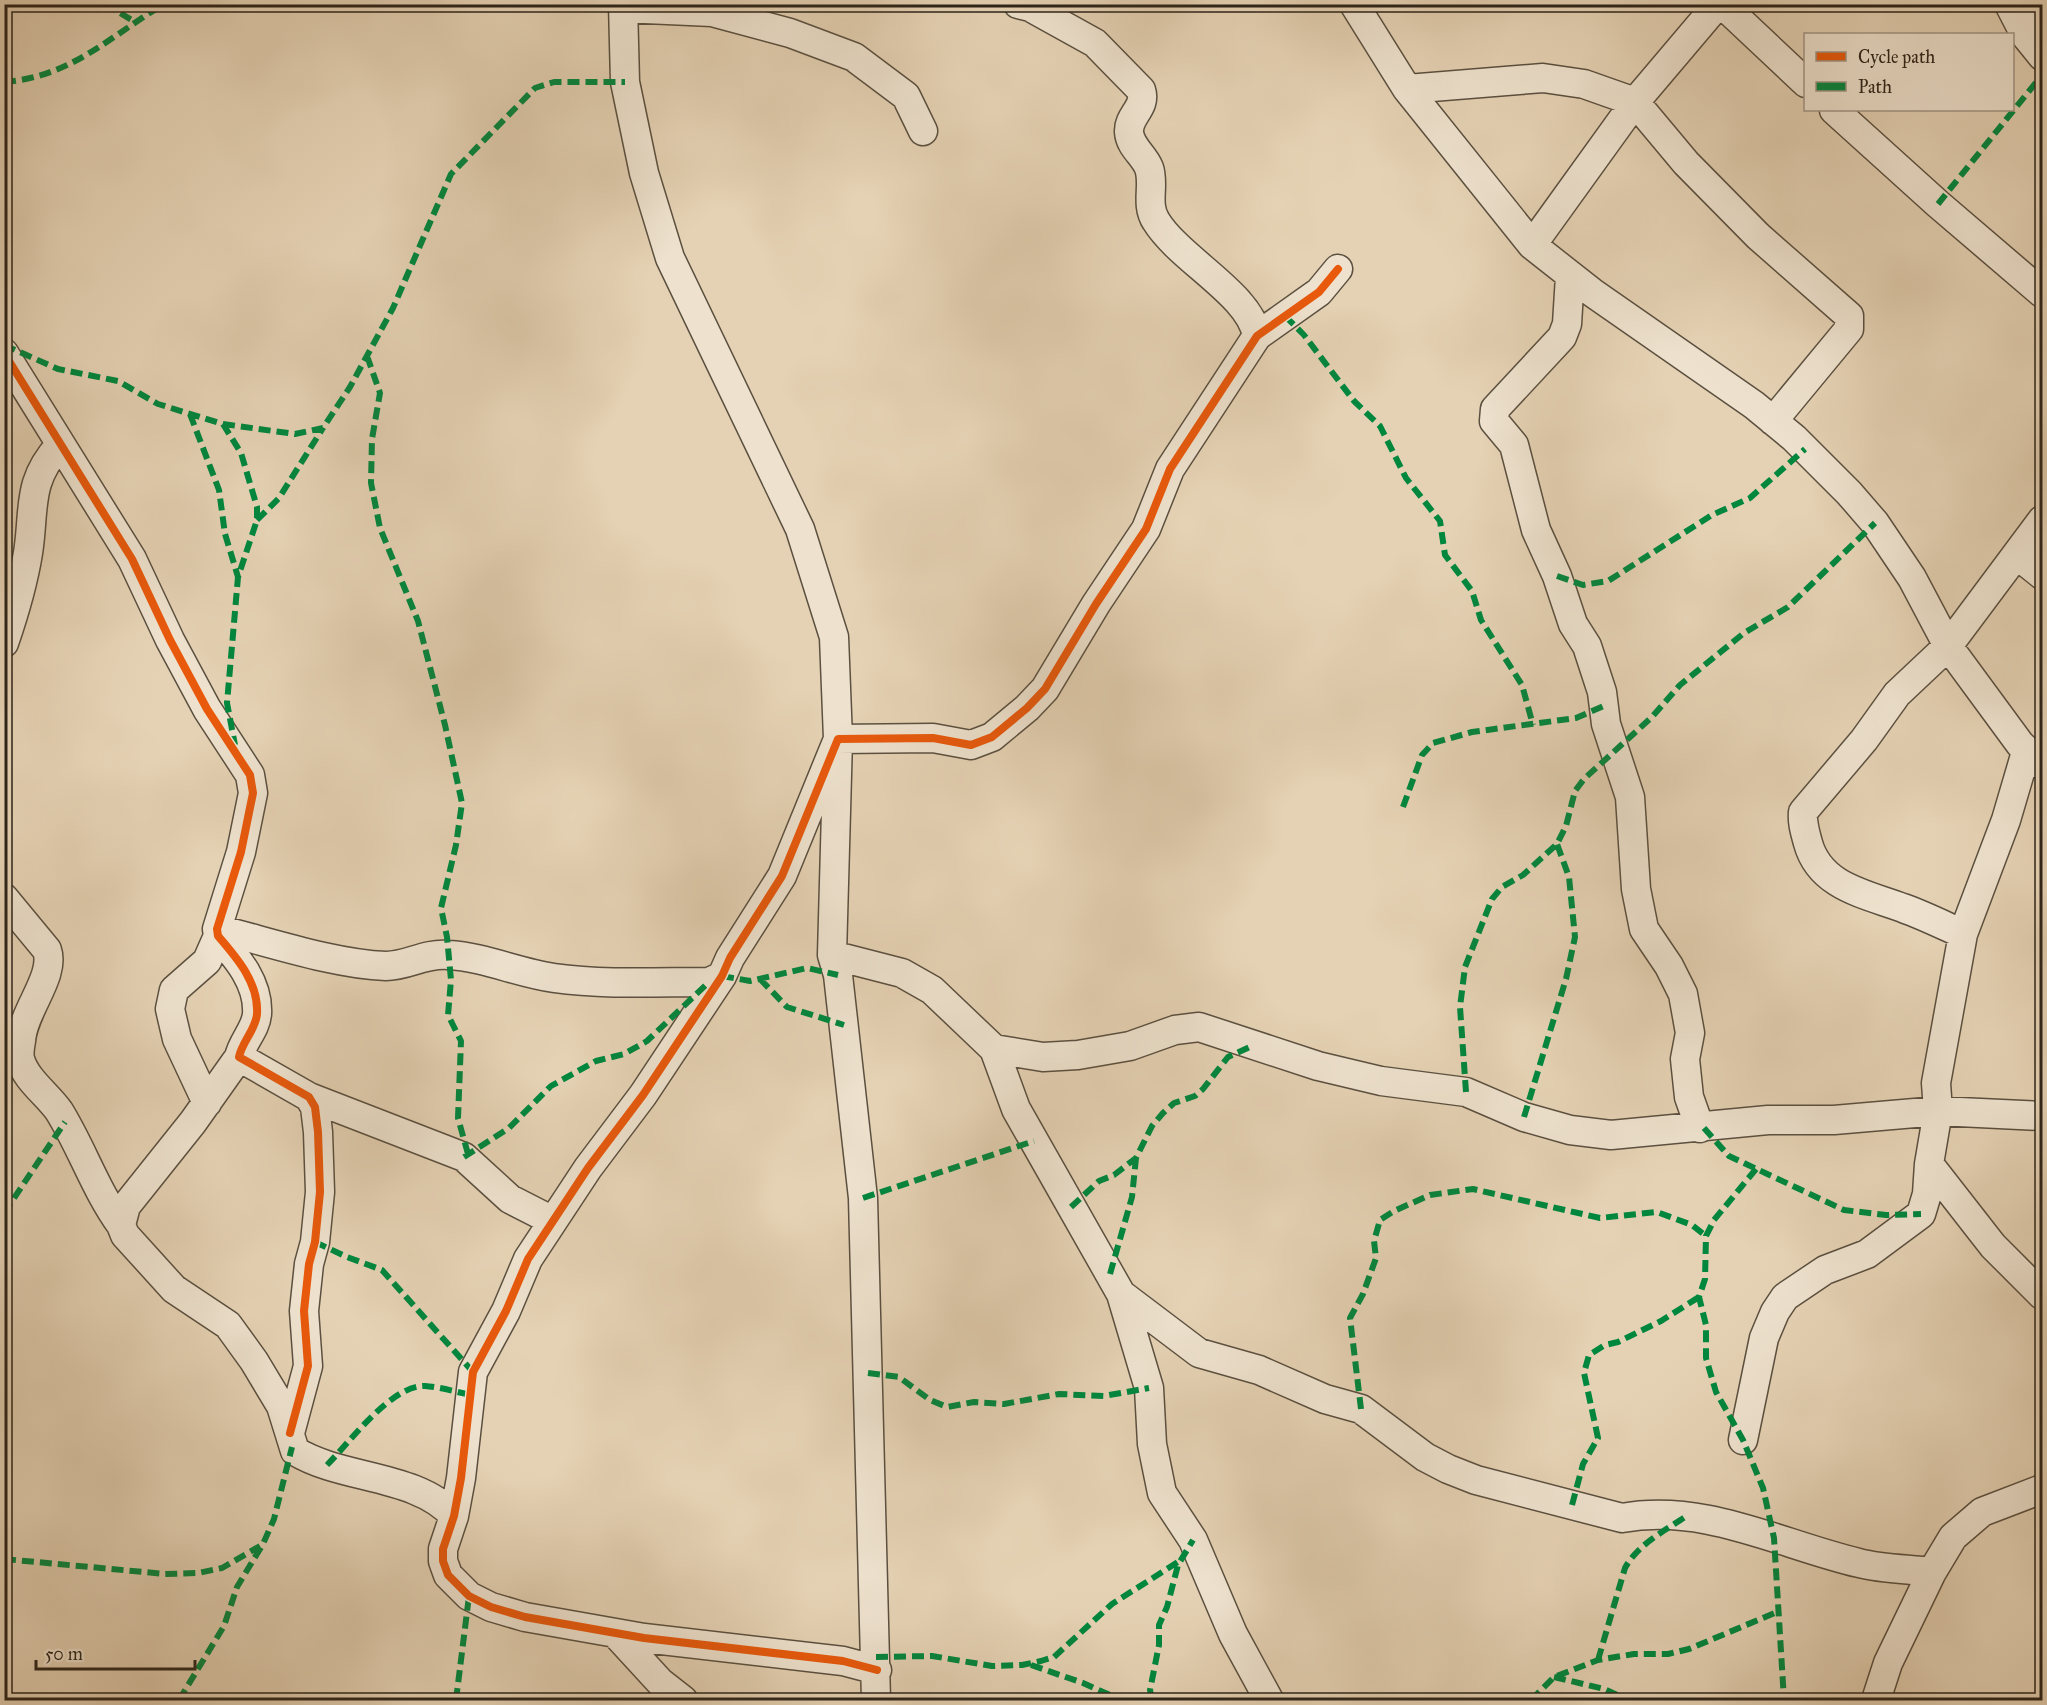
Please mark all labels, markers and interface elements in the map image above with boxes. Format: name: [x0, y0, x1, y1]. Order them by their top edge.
legend: [1804, 33, 2014, 111]
text: Cycle path: [1858, 46, 1935, 68]
text: Path: [1858, 76, 1892, 98]
scale bar: [36, 1633, 195, 1671]
text: 50 m: [45, 1643, 83, 1665]

